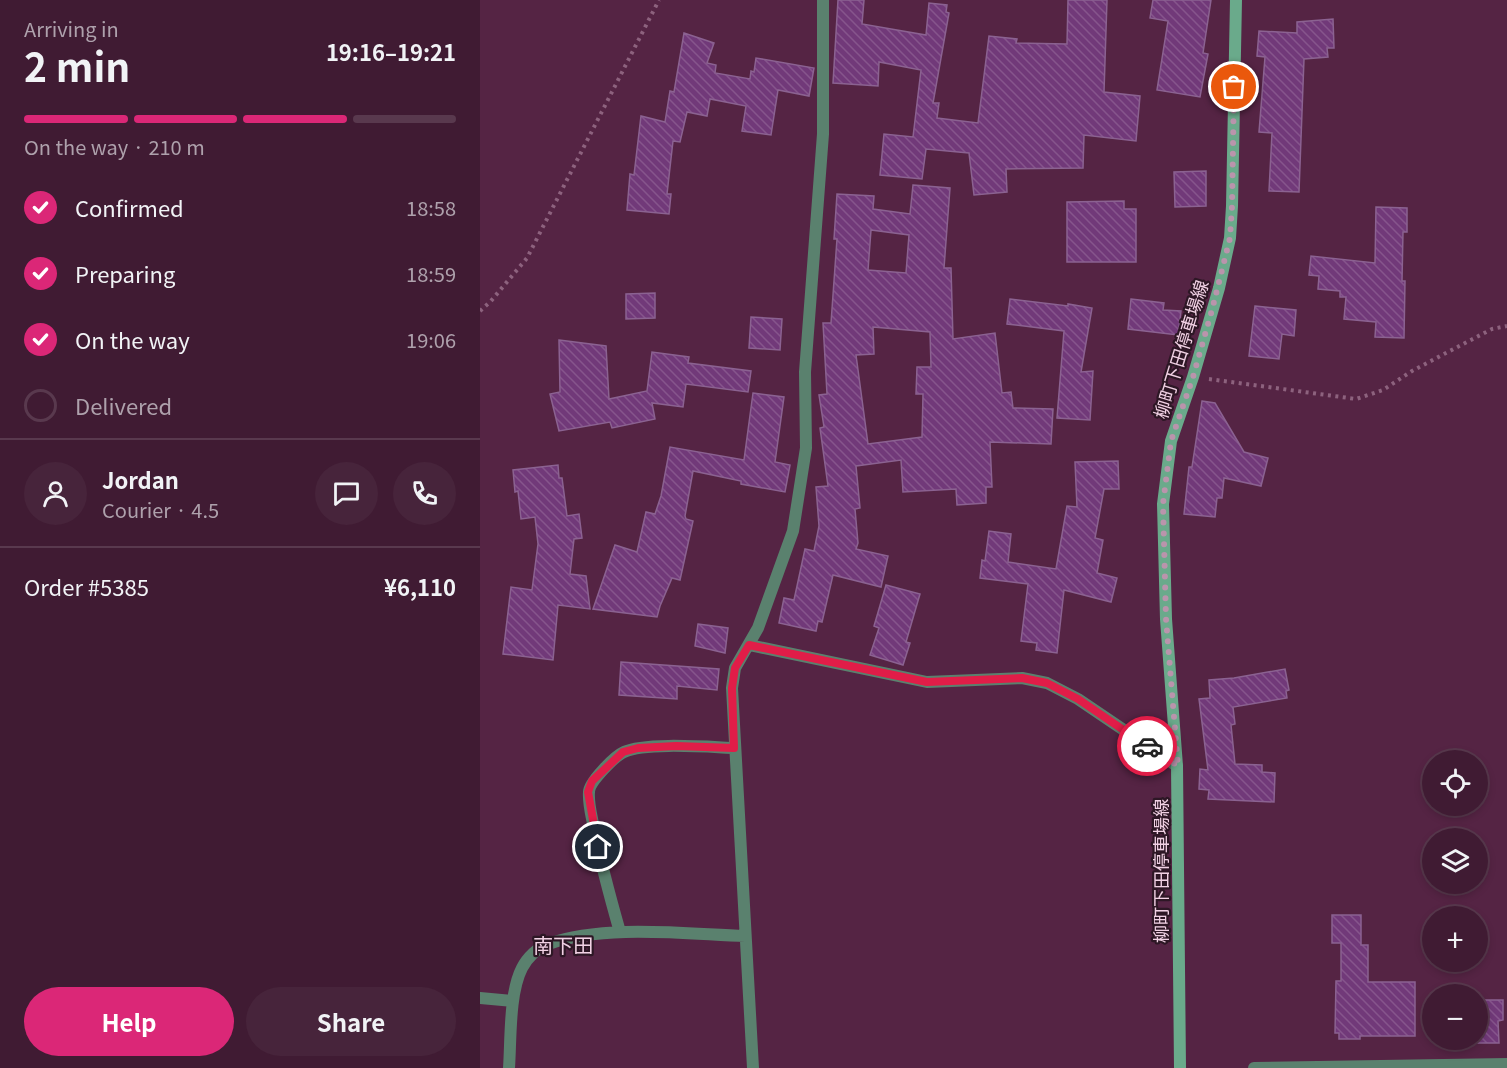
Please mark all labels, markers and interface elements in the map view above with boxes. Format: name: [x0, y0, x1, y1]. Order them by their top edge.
text: Arriving in: [24, 14, 119, 43]
text: 19:16–19:21: [326, 35, 456, 67]
text: 2 min: [24, 37, 130, 93]
pin: [1208, 61, 1259, 112]
icon: bag: [1217, 70, 1250, 103]
text: On the way · 210 m: [24, 132, 205, 161]
icon: check: [24, 191, 57, 224]
text: Confirmed: [75, 191, 184, 223]
text: 18:58: [406, 193, 456, 222]
icon: check: [24, 257, 57, 290]
text: Preparing: [75, 257, 175, 289]
text: 18:59: [406, 259, 456, 288]
street label: 柳町下田停車場線: [1147, 276, 1213, 422]
icon: check: [24, 323, 57, 356]
text: On the way: [75, 323, 190, 355]
text: 19:06: [406, 325, 456, 354]
text: Delivered: [75, 389, 172, 421]
button: person: [24, 462, 87, 525]
button: chat: [315, 462, 378, 525]
button: phone: [393, 462, 456, 525]
text: Jordan: [102, 463, 179, 495]
text: Courier · 4.5: [102, 495, 219, 524]
text: Order #5385: [24, 570, 149, 602]
text: ¥6,110: [384, 570, 456, 602]
courier: [1117, 716, 1177, 776]
icon: car: [1131, 730, 1164, 763]
map controls: [1422, 750, 1488, 1050]
button: locate: [1422, 750, 1488, 816]
street label: 柳町下田停車場線: [1147, 799, 1173, 943]
pin: [572, 821, 623, 872]
button: layers: [1422, 828, 1488, 894]
icon: home: [581, 830, 614, 863]
button: +: [1422, 906, 1488, 972]
district label: 南下田: [533, 930, 593, 959]
button: −: [1422, 984, 1488, 1050]
button: Help: [24, 987, 234, 1056]
button: Share: [246, 987, 456, 1056]

